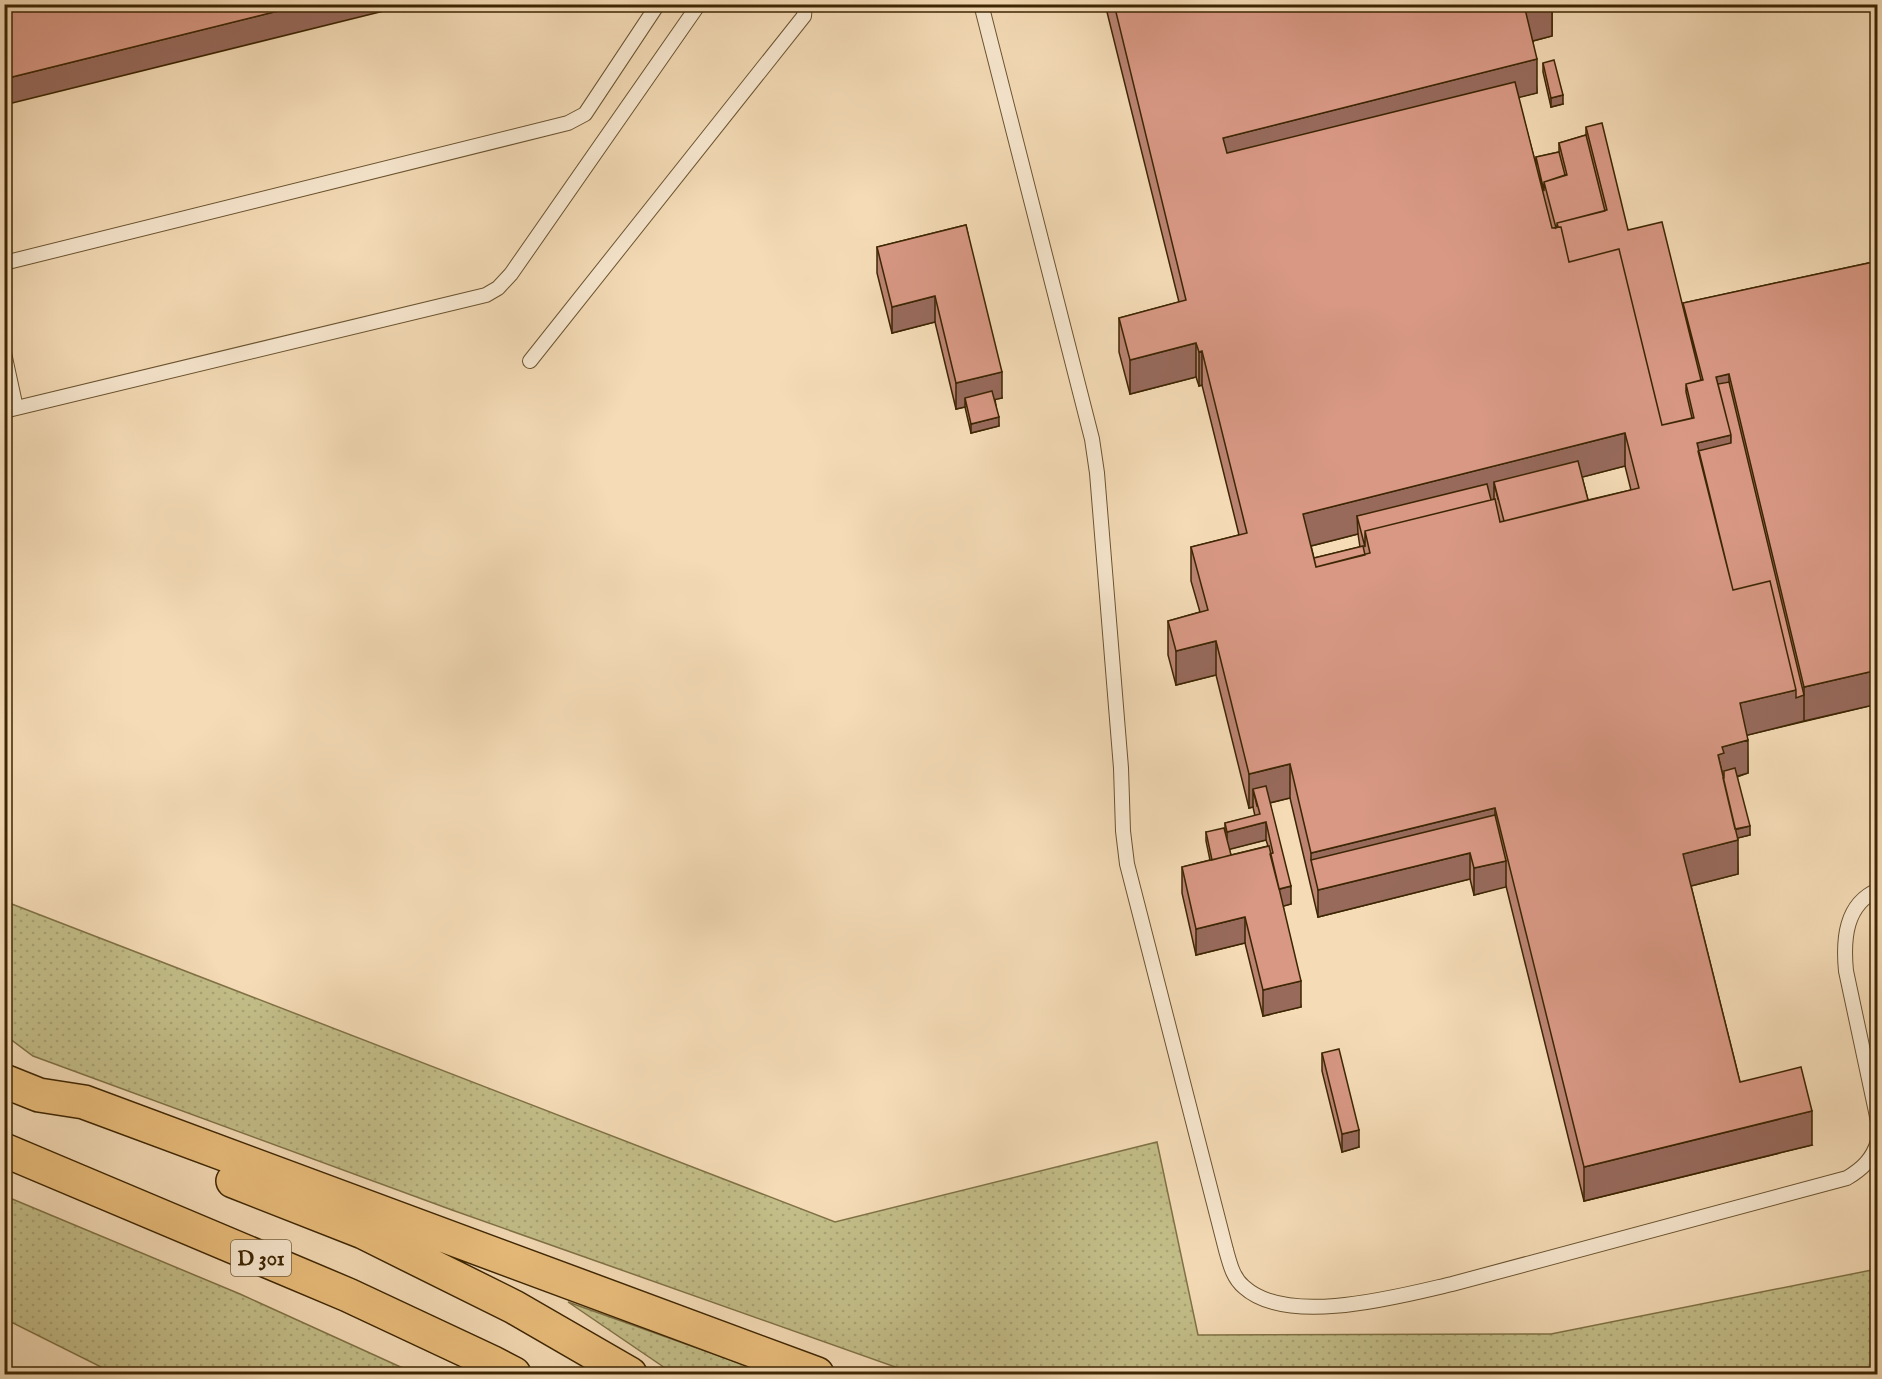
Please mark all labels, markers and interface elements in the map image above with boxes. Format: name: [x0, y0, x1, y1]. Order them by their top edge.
road number: D 301: [231, 1240, 291, 1276]

